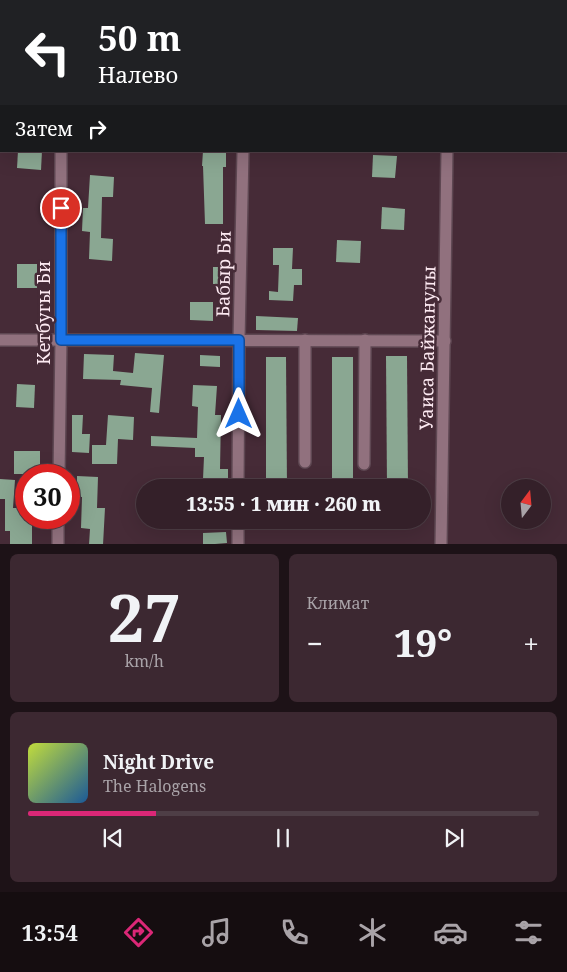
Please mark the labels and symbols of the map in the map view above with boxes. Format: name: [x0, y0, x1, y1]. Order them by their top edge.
pin: [40, 187, 82, 229]
street label: Бабыр Би: [210, 231, 236, 317]
street label: Кетбугы Би: [31, 261, 55, 365]
street label: Уаиса Байжанулы: [414, 265, 440, 430]
position arrow: [212, 387, 264, 439]
speed limit sign: 30: [15, 464, 80, 529]
north arrow: [501, 479, 551, 529]

